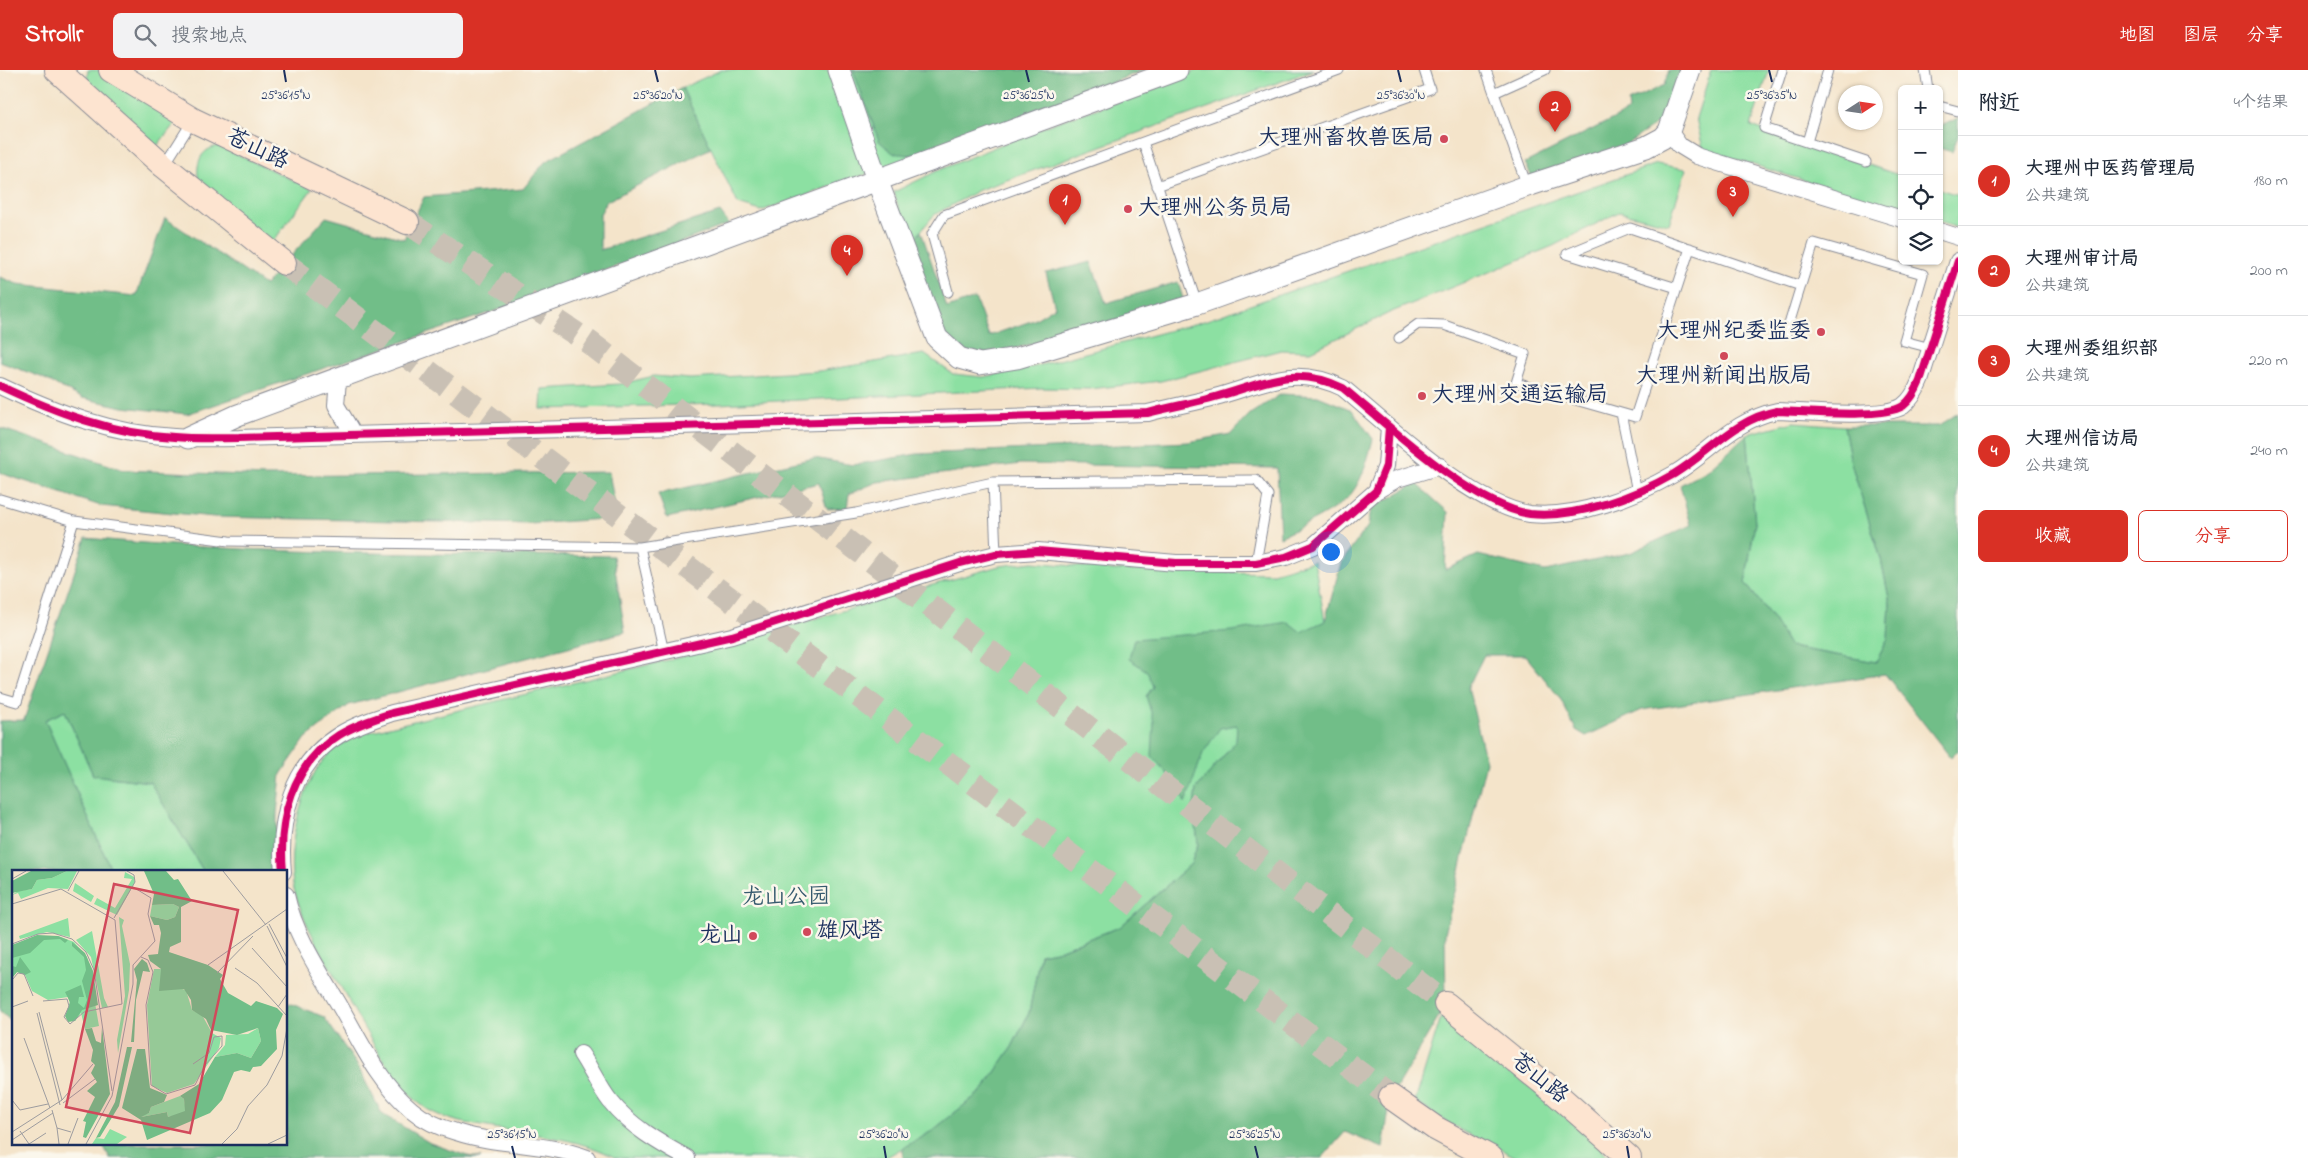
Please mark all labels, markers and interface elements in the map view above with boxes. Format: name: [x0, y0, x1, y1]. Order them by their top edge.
search box: [113, 13, 463, 58]
text: Strollr: [25, 18, 83, 53]
icon: search: [131, 21, 159, 49]
text: 搜索地点: [171, 23, 247, 50]
text: 地图: [2119, 23, 2155, 49]
text: 图层: [2183, 23, 2219, 49]
text: 分享: [2247, 23, 2283, 49]
north arrow: [1838, 85, 1883, 130]
map controls: [1898, 85, 1943, 265]
button: +: [1898, 85, 1943, 130]
text: 25°36'15"N: [261, 87, 311, 105]
text: 25°36'20"N: [633, 87, 683, 105]
text: 25°36'25"N: [1003, 87, 1055, 105]
text: 25°36'30"N: [1377, 87, 1425, 105]
text: 25°36'35"N: [1747, 87, 1797, 105]
text: 附近: [1978, 89, 2020, 119]
pin: 2: [1539, 91, 1571, 132]
text: 4个结果: [2233, 91, 2288, 115]
street label: 苍山路: [220, 122, 294, 178]
place label: 大理州畜牧兽医局: [1258, 123, 1434, 155]
button: −: [1898, 130, 1943, 175]
marker: 大理州畜牧兽医局: [1438, 133, 1450, 145]
text: 大理州中医药管理局: [2025, 156, 2196, 183]
text: 1: [1991, 169, 1997, 193]
text: 180 m: [2254, 169, 2288, 193]
button: locate: [1898, 175, 1943, 220]
pin: 3: [1717, 176, 1749, 217]
pin: 1: [1049, 184, 1081, 225]
text: 公共建筑: [2025, 184, 2089, 208]
place label: 大理州公务员局: [1138, 193, 1292, 225]
marker: 大理州公务员局: [1122, 203, 1134, 215]
button: layers: [1898, 220, 1943, 265]
pin: 4: [831, 235, 863, 276]
text: 大理州审计局: [2025, 246, 2139, 273]
text: 2: [1990, 259, 1998, 283]
text: 200 m: [2250, 259, 2288, 283]
text: 公共建筑: [2025, 274, 2089, 298]
place label: 大理州纪委监委: [1657, 316, 1811, 348]
marker: 大理州纪委监委: [1815, 326, 1827, 338]
text: 大理州委组织部: [2025, 336, 2158, 363]
text: 3: [1991, 349, 1997, 373]
text: 220 m: [2249, 349, 2288, 373]
marker: 大理州新闻出版局: [1718, 350, 1730, 362]
place label: 大理州新闻出版局: [1636, 361, 1812, 393]
text: 公共建筑: [2025, 364, 2089, 388]
place label: 大理州交通运输局: [1432, 380, 1608, 412]
marker: 大理州交通运输局: [1416, 390, 1428, 402]
text: 大理州信访局: [2025, 426, 2139, 453]
text: 4: [1991, 439, 1997, 463]
text: 240 m: [2250, 439, 2288, 463]
text: 公共建筑: [2025, 454, 2089, 478]
button: 收藏: [1978, 510, 2128, 562]
button: 分享: [2138, 510, 2288, 562]
your location: [1318, 539, 1344, 565]
inset map: [12, 870, 288, 1146]
park label: 龙山公园: [742, 882, 830, 914]
place label: 雄风塔: [817, 916, 883, 948]
place label: 龙山: [699, 920, 743, 952]
marker: 雄风塔: [801, 926, 813, 938]
marker: 龙山: [747, 930, 759, 942]
street label: 苍山路: [1503, 1046, 1575, 1112]
text: 25°36'15"N: [487, 1126, 537, 1144]
text: 25°36'20"N: [859, 1126, 909, 1144]
text: 25°36'25"N: [1229, 1126, 1281, 1144]
text: 25°36'30"N: [1603, 1126, 1651, 1144]

